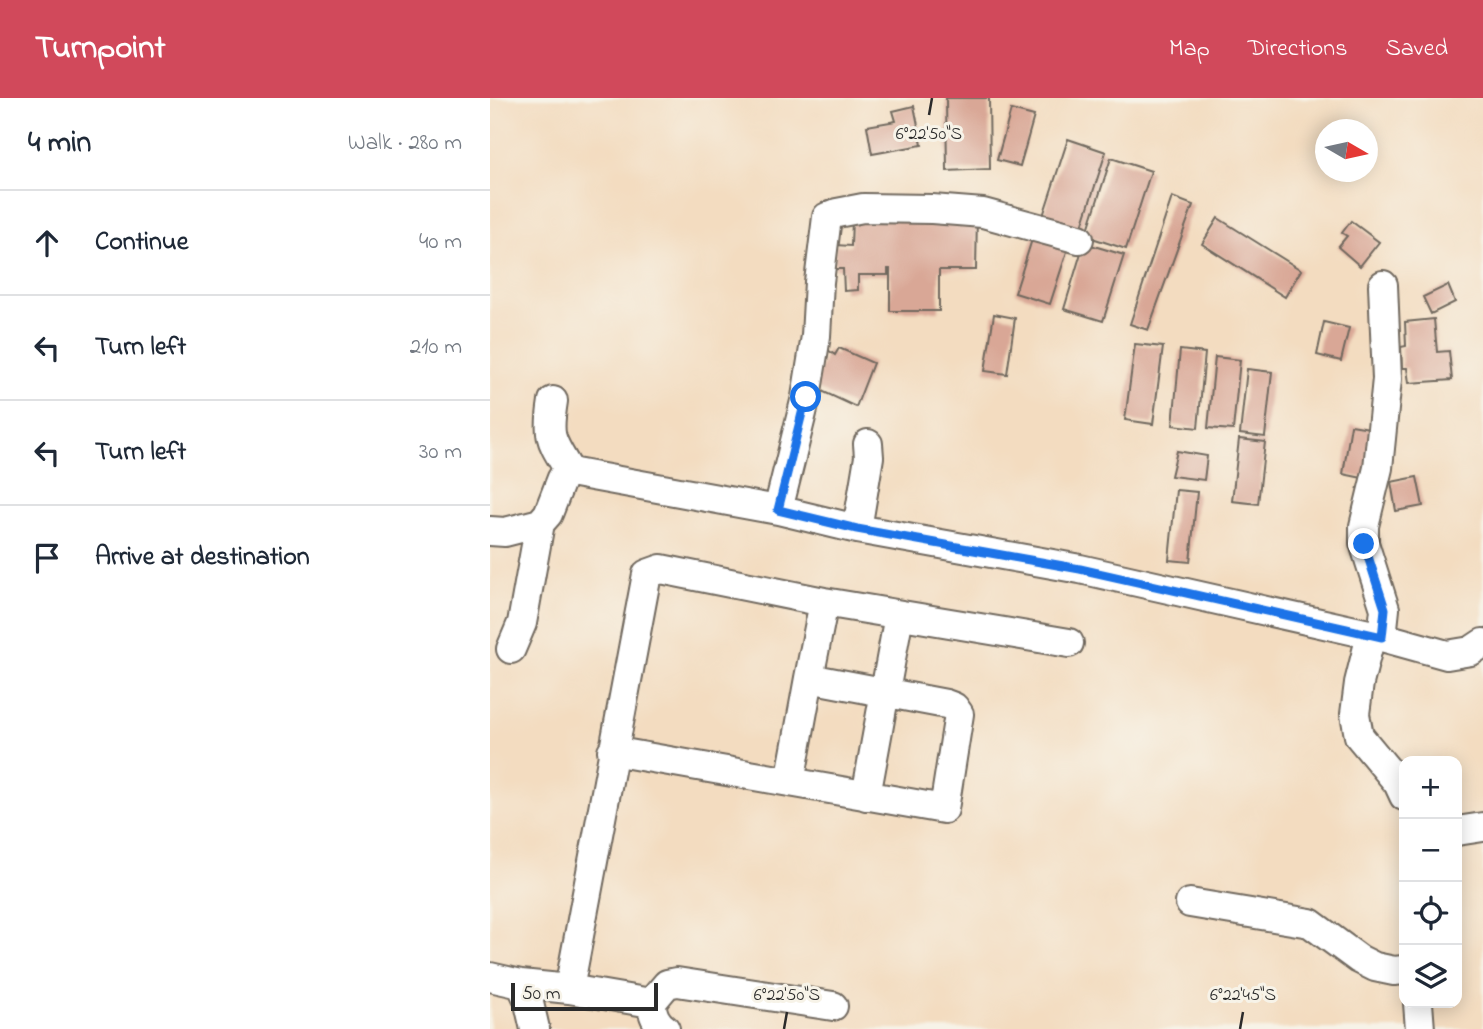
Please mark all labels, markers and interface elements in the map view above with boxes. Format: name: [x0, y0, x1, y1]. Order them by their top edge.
text: Turnpoint: [35, 25, 166, 73]
text: Map: [1169, 32, 1210, 67]
text: Directions: [1248, 32, 1347, 67]
text: Saved: [1385, 32, 1448, 67]
north arrow: [1315, 119, 1378, 182]
text: 4 min: [28, 122, 91, 166]
text: 6°22'50"S: [896, 122, 962, 148]
text: Walk · 280 m: [348, 127, 462, 160]
icon: ahead: [28, 224, 66, 262]
text: Continue: [95, 224, 188, 262]
text: 40 m: [419, 226, 462, 259]
icon: left: [28, 329, 66, 367]
text: Turn left: [95, 329, 186, 367]
text: 210 m: [410, 331, 462, 364]
route start: [790, 381, 821, 412]
icon: left: [28, 434, 66, 472]
text: Turn left: [95, 434, 186, 472]
text: 30 m: [419, 436, 462, 469]
route end: [1348, 528, 1379, 559]
icon: arrive: [28, 539, 66, 577]
text: Arrive at destination: [95, 539, 310, 577]
map controls: [1399, 756, 1462, 1008]
button: +: [1399, 756, 1462, 819]
button: −: [1399, 819, 1462, 882]
button: locate: [1399, 882, 1462, 945]
button: layers: [1399, 945, 1462, 1008]
scale bar: [511, 980, 658, 1012]
text: 50 m: [522, 981, 561, 1008]
text: 6°22'50"S: [754, 983, 820, 1009]
text: 6°22'45"S: [1210, 983, 1276, 1009]

